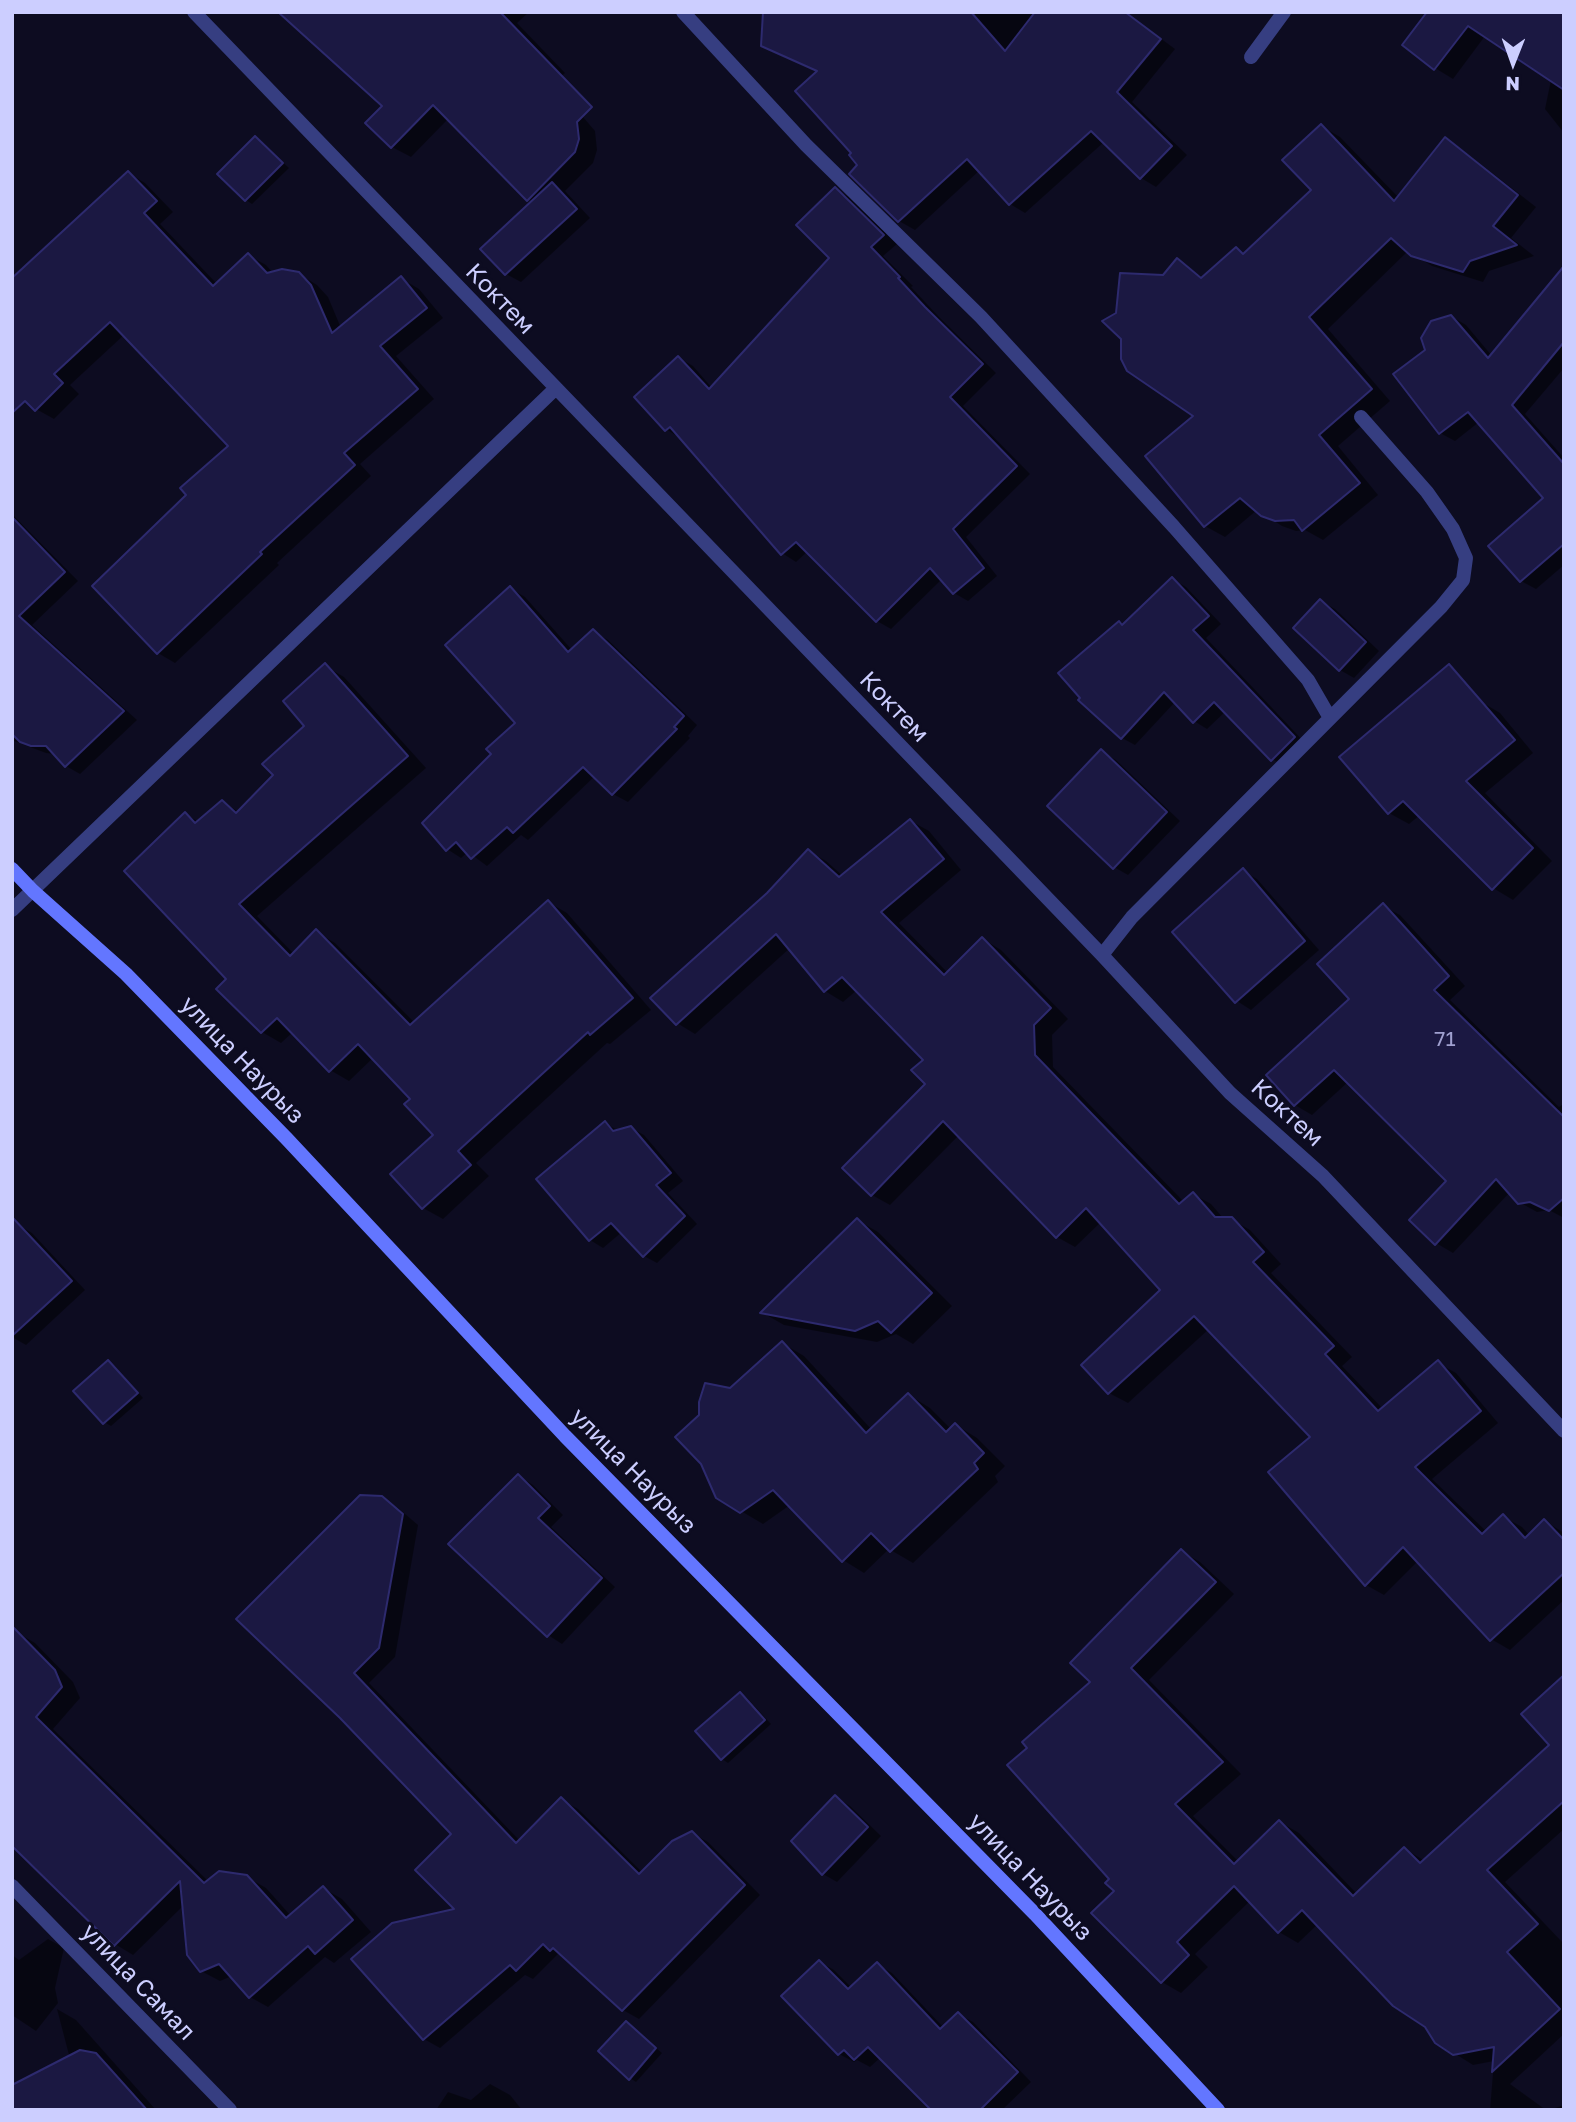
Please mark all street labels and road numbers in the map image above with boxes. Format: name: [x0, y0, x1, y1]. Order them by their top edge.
street label: Коктем: [459, 258, 541, 340]
street label: Коктем: [853, 666, 935, 748]
street label: улица Наурыз: [174, 990, 310, 1130]
street label: Коктем: [1245, 1073, 1329, 1153]
street label: улица Наурыз: [564, 1402, 702, 1540]
street label: улица Наурыз: [962, 1807, 1098, 1947]
street label: улица Самал: [75, 1918, 201, 2046]

